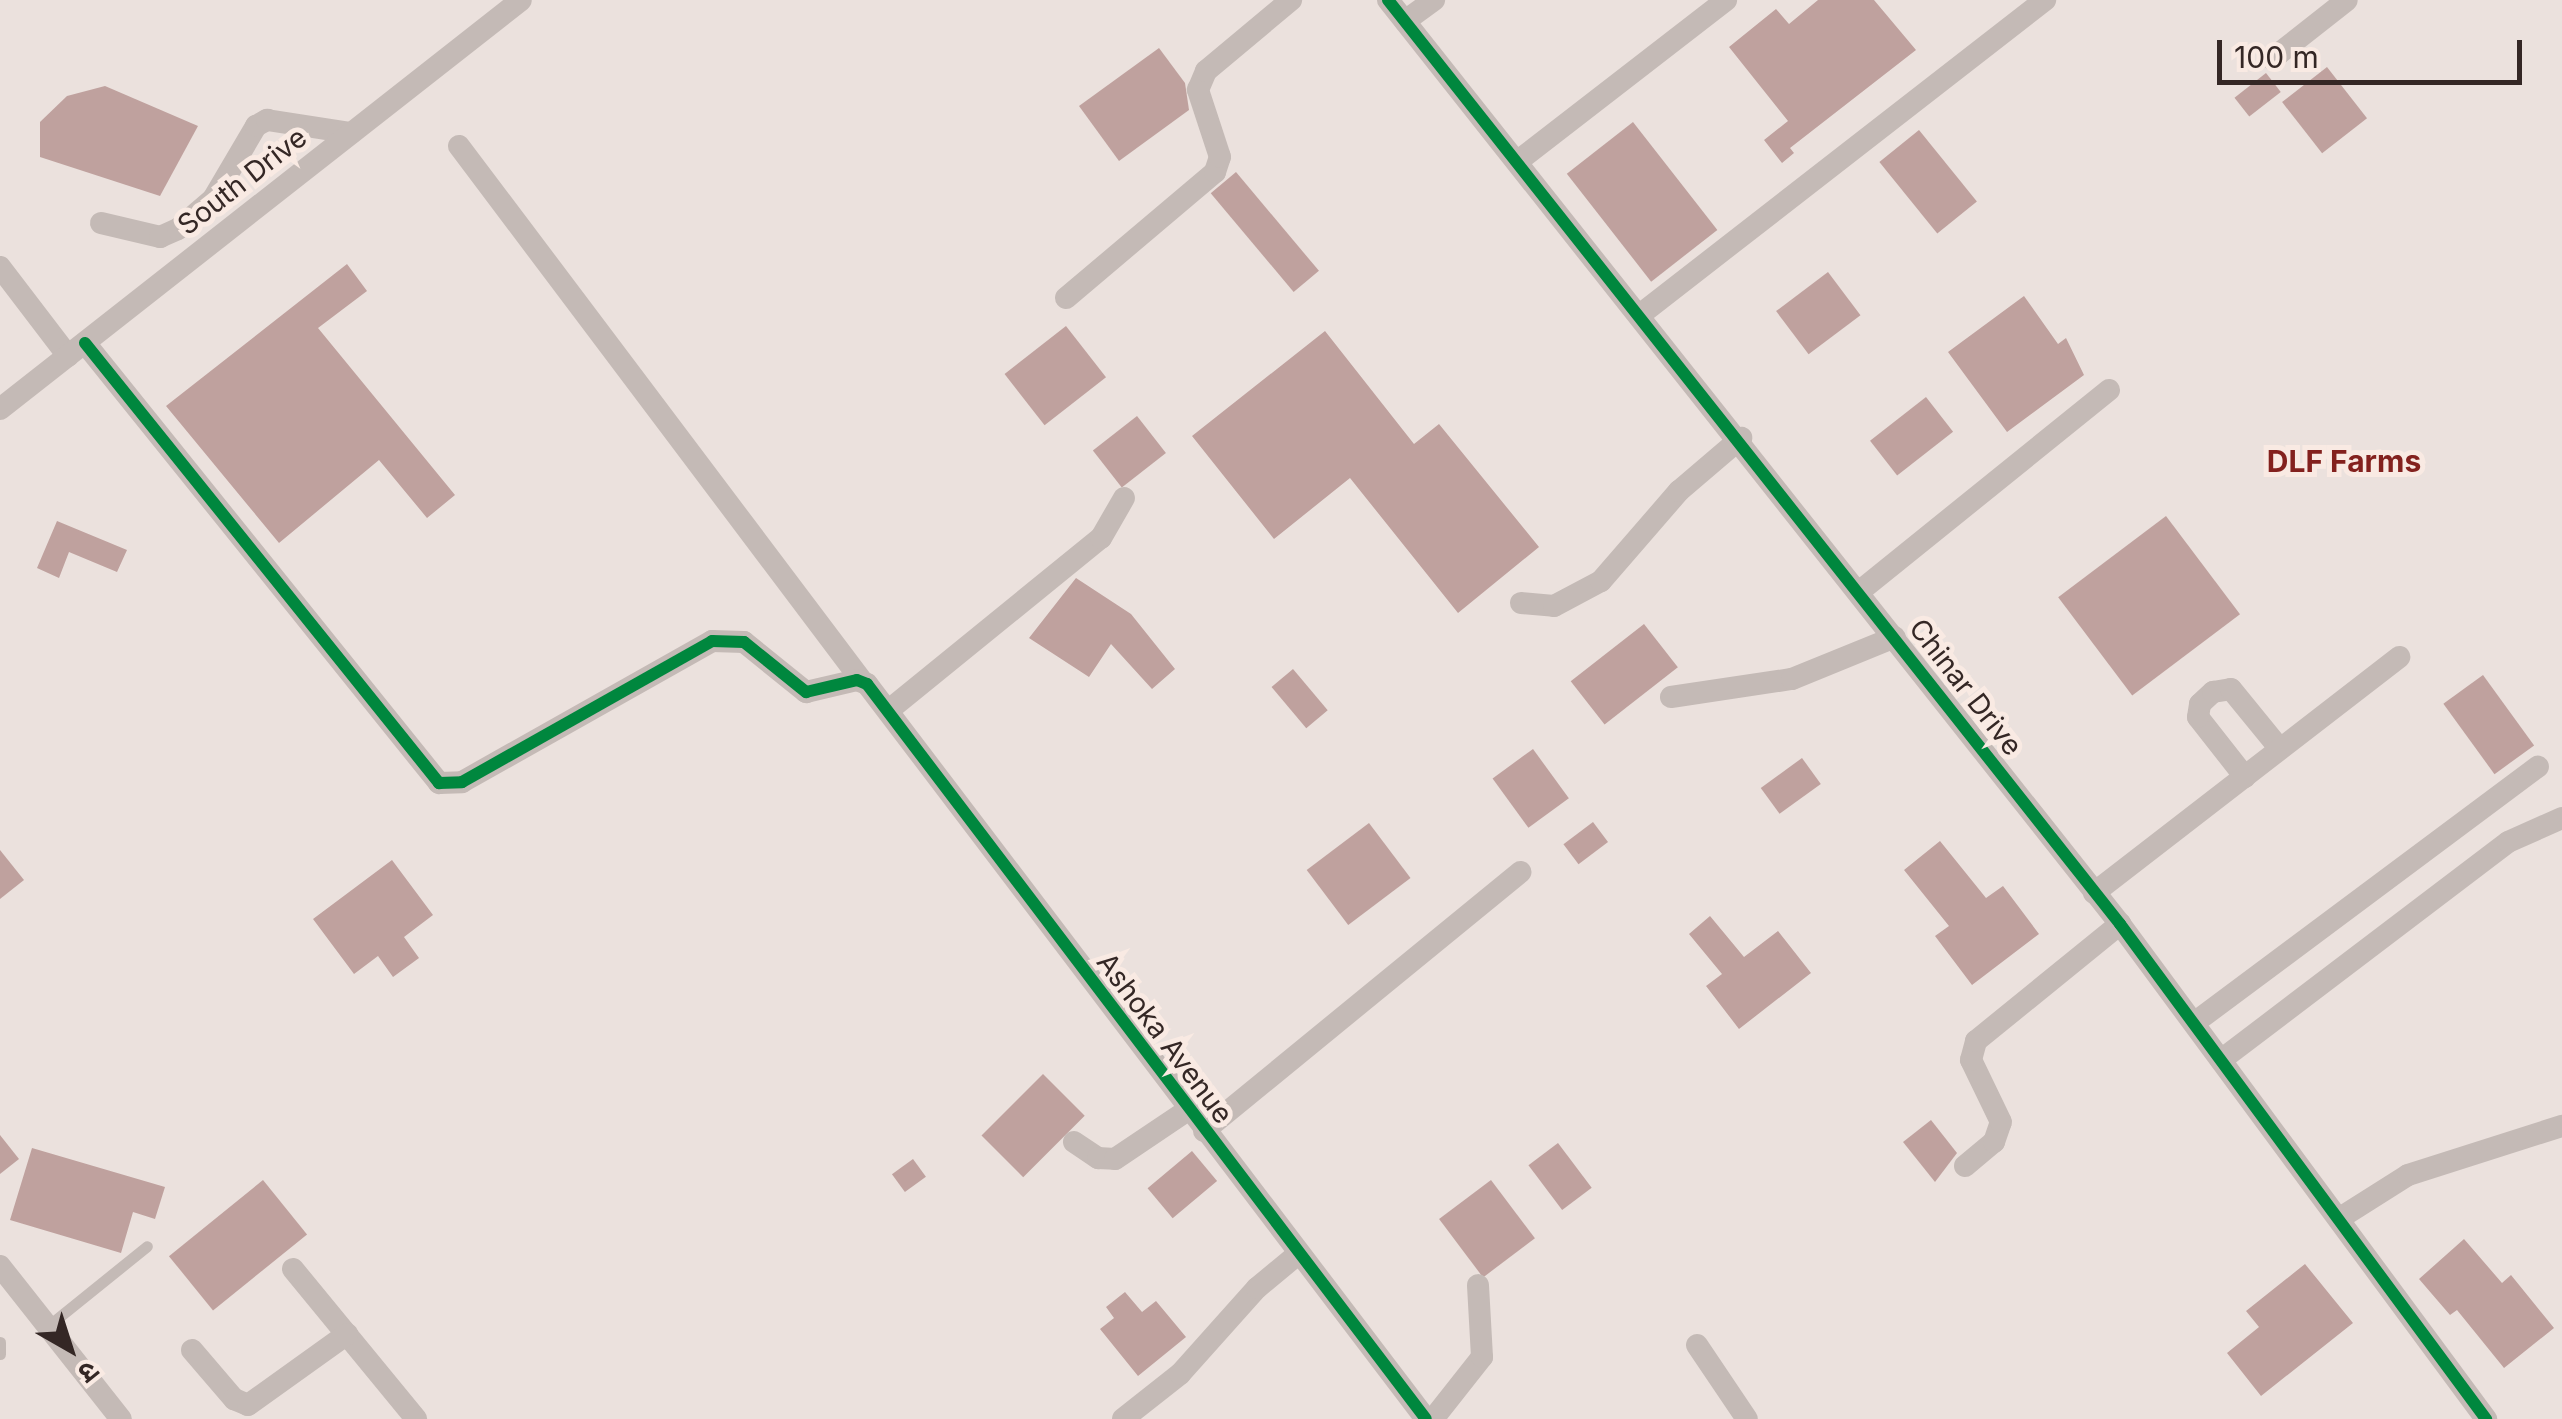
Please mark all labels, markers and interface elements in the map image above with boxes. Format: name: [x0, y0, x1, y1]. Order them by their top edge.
scale bar: [2222, 20, 2527, 82]
text: 100 m: [2234, 39, 2319, 75]
street label: South Drive: [171, 120, 313, 242]
district label: DLF Farms: [2267, 443, 2421, 479]
street label: Chinar Drive: [1902, 612, 2030, 762]
street label: Ashoka Avenue: [1090, 946, 1240, 1130]
north arrow: [20, 1299, 120, 1399]
text: उ: [72, 1354, 106, 1391]

